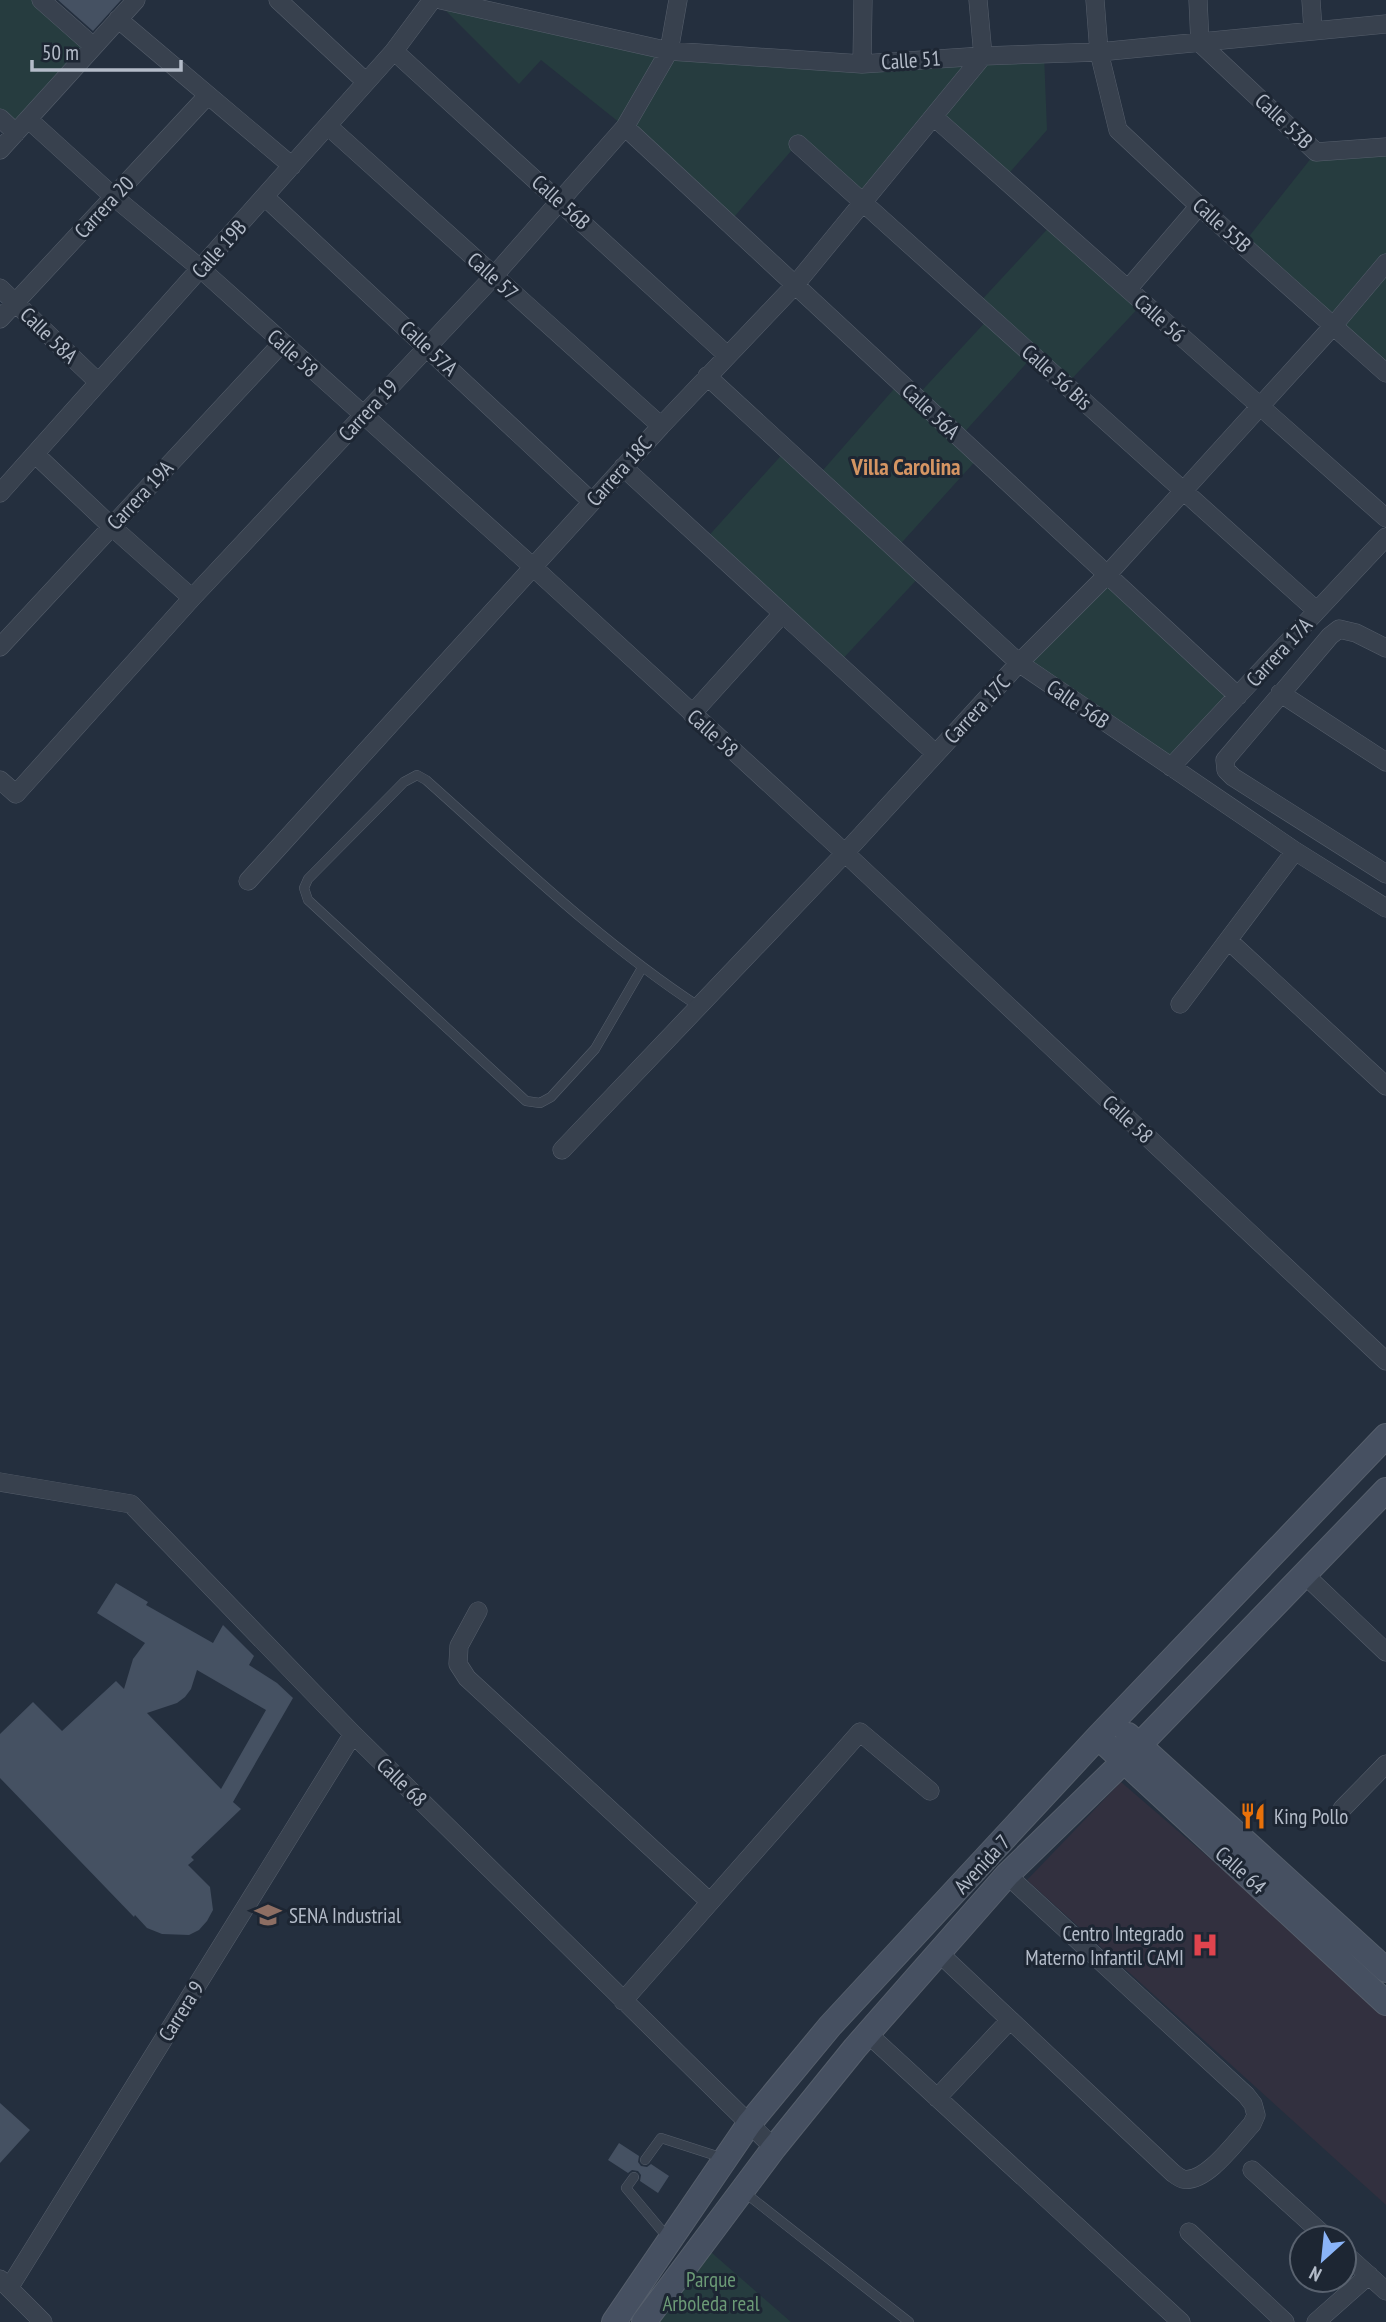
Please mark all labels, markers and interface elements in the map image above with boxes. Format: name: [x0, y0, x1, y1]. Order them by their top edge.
scale bar: [32, 28, 180, 72]
text: 50 m: [42, 39, 79, 66]
street label: Calle 51: [880, 44, 942, 76]
street label: Calle 53B: [1249, 87, 1319, 155]
street label: Calle 56B: [526, 169, 596, 235]
street label: Carrera 20: [68, 170, 140, 244]
street label: Calle 55B: [1187, 192, 1257, 258]
street label: Calle 19B: [186, 214, 252, 284]
street label: Calle 57: [462, 246, 524, 306]
street label: Calle 56: [1129, 288, 1191, 348]
street label: Calle 58A: [15, 301, 83, 369]
street label: Calle 57A: [395, 315, 464, 381]
street label: Calle 58: [262, 323, 324, 383]
street label: Calle 56 Bis: [1016, 338, 1098, 416]
street label: Carrera 19: [332, 373, 404, 447]
street label: Calle 56A: [896, 377, 966, 445]
street label: Carrera 18C: [581, 430, 658, 512]
district label: Villa Carolina: [850, 452, 961, 481]
street label: Carrera 19A: [101, 455, 179, 535]
street label: Carrera 17A: [1240, 612, 1318, 692]
street label: Carrera 17C: [938, 668, 1016, 749]
street label: Calle 56B: [1042, 673, 1114, 735]
street label: Calle 58: [682, 703, 744, 763]
street label: Calle 58: [1097, 1089, 1159, 1149]
street label: Calle 68: [371, 1752, 433, 1812]
restaurant icon: King Pollo: [1238, 1801, 1268, 1831]
place label: King Pollo: [1274, 1803, 1348, 1830]
street label: Avenida 7: [948, 1829, 1016, 1899]
street label: Calle 64: [1210, 1840, 1273, 1900]
school or university icon: SENA Industrial: [253, 1900, 283, 1930]
place label: SENA Industrial: [289, 1902, 401, 1929]
place label: Centro Integrado Materno Infantil CAMI: [1025, 1920, 1184, 1971]
hospital icon: Centro Integrado Materno Infantil CAMI: [1190, 1930, 1220, 1960]
street label: Carrera 9: [152, 1976, 210, 2046]
north arrow: [1288, 2224, 1358, 2294]
text: N: [1305, 2261, 1325, 2287]
park label: Parque Arboleda real: [662, 2266, 760, 2317]

